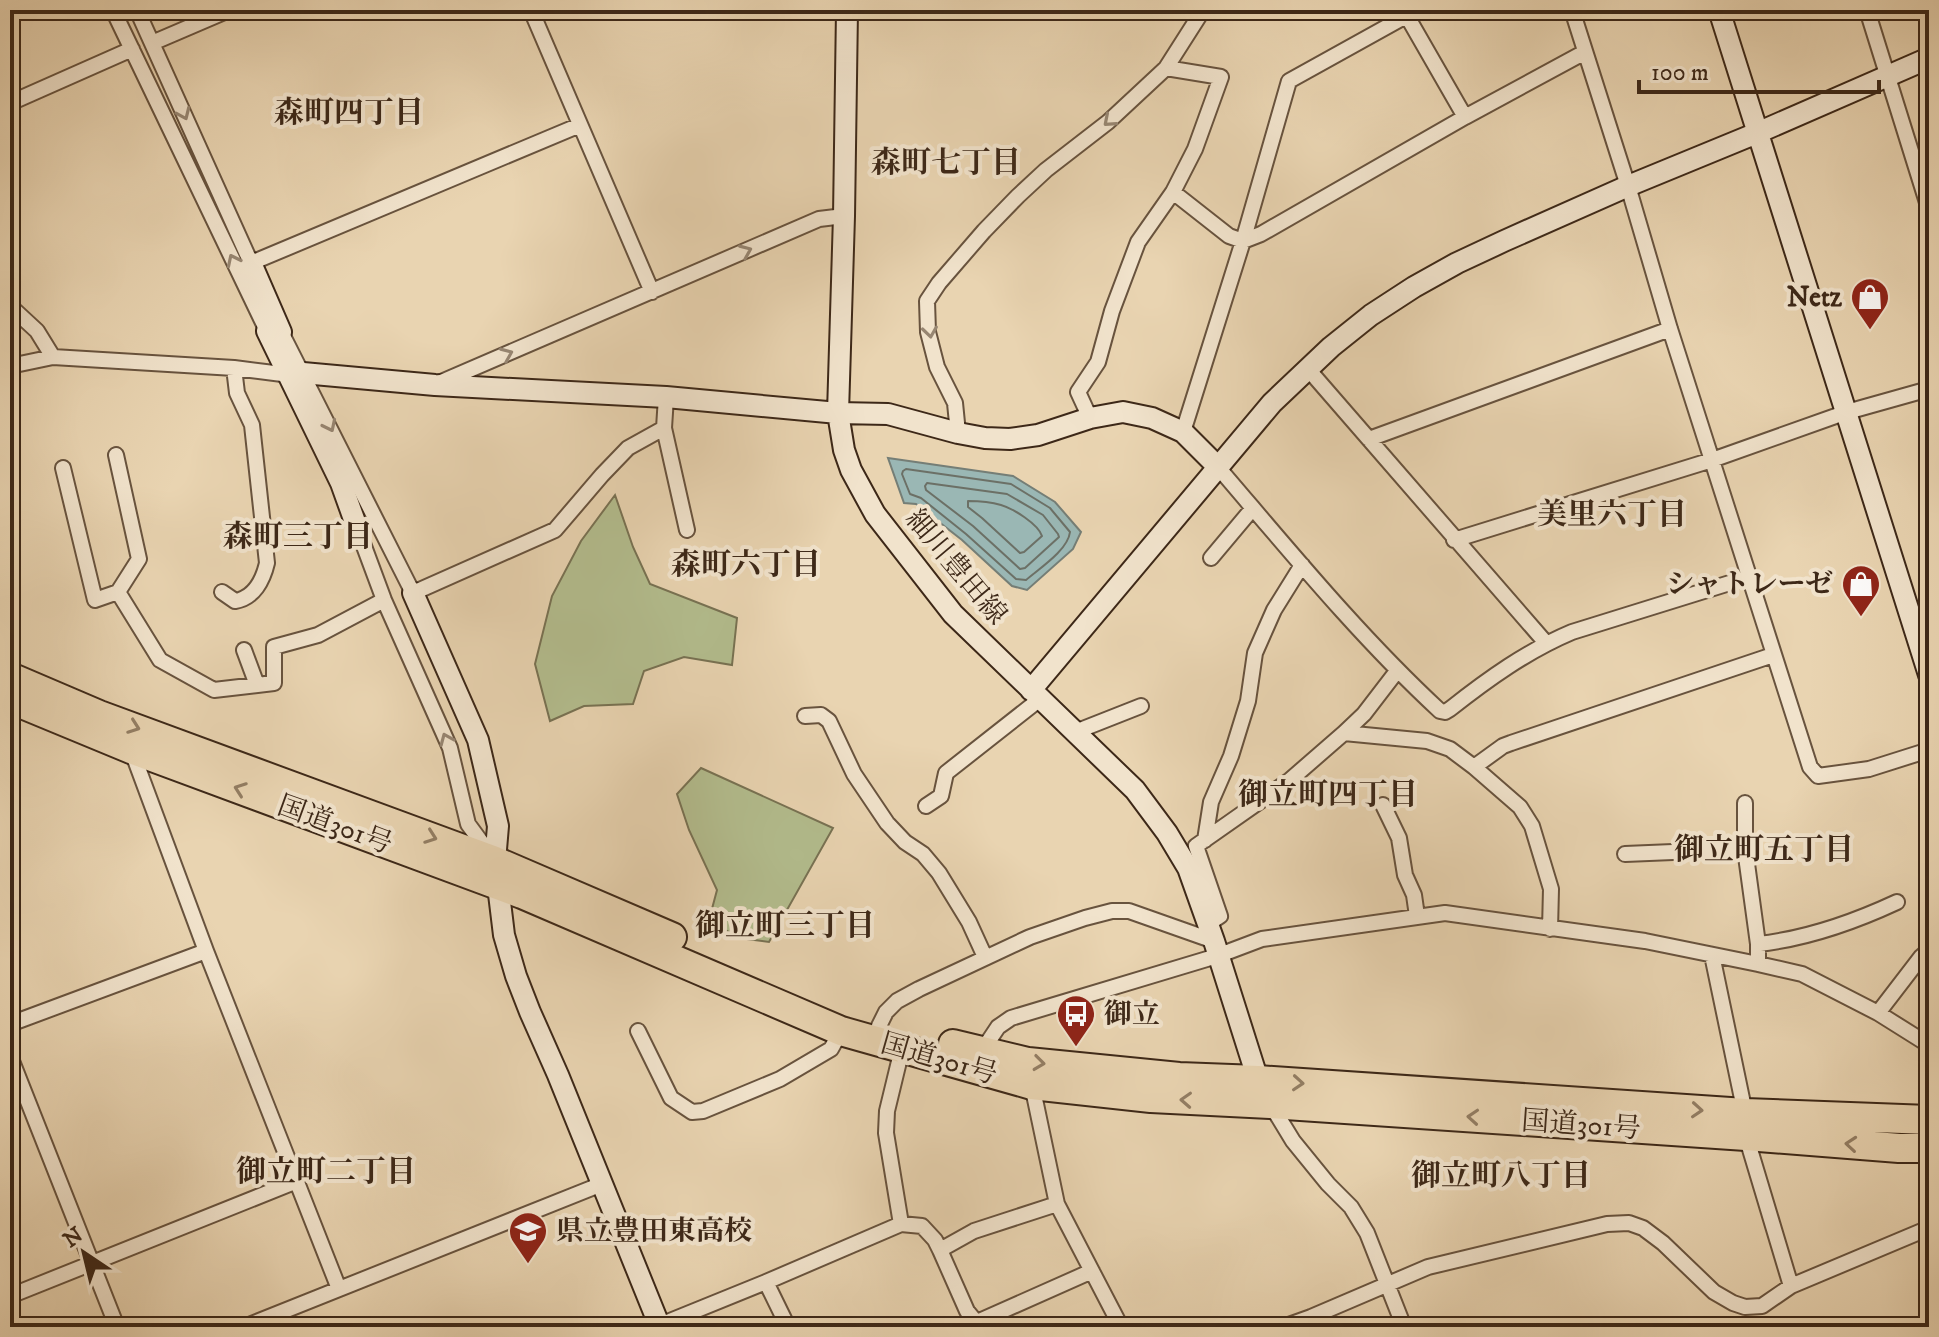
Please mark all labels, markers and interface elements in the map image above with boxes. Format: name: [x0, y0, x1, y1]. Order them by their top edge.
scale bar: [1639, 44, 1879, 94]
text: 100 m: [1651, 58, 1709, 88]
district label: 森町四丁目: [274, 95, 424, 132]
one-way arrow: [174, 106, 190, 120]
one-way arrow: [1103, 111, 1118, 126]
district label: 森町七丁目: [871, 145, 1021, 182]
one-way arrow: [738, 245, 752, 261]
one-way arrow: [227, 254, 243, 269]
shop icon: Netz: [1849, 276, 1891, 331]
place label: Netz: [1787, 280, 1843, 315]
one-way arrow: [921, 325, 938, 339]
one-way arrow: [499, 347, 513, 363]
one-way arrow: [320, 418, 335, 433]
district label: 美里六丁目: [1537, 497, 1687, 534]
street label: 細川豊田線: [898, 502, 1014, 632]
district label: 森町三丁目: [223, 519, 373, 556]
district label: 森町六丁目: [671, 547, 821, 584]
shop icon: シャトレーゼ: [1840, 563, 1882, 618]
place label: シャトレーゼ: [1666, 567, 1833, 602]
one-way arrow: [126, 718, 140, 734]
one-way arrow: [439, 732, 455, 747]
district label: 御立町四丁目: [1238, 777, 1418, 814]
one-way arrow: [234, 783, 248, 799]
street label: 国道301号: [273, 788, 397, 862]
one-way arrow: [423, 827, 437, 844]
district label: 御立町五丁目: [1674, 832, 1854, 869]
district label: 御立町三丁目: [695, 908, 875, 945]
bus stop icon: 御立: [1055, 993, 1097, 1048]
place label: 御立: [1104, 997, 1160, 1032]
street label: 国道301号: [877, 1026, 1001, 1092]
one-way arrow: [1033, 1054, 1046, 1071]
one-way arrow: [1292, 1074, 1305, 1091]
one-way arrow: [1179, 1091, 1192, 1108]
one-way arrow: [1691, 1101, 1704, 1118]
street label: 国道301号: [1520, 1103, 1642, 1147]
one-way arrow: [1466, 1109, 1479, 1126]
one-way arrow: [1844, 1136, 1857, 1153]
district label: 御立町二丁目: [236, 1154, 416, 1191]
district label: 御立町八丁目: [1411, 1158, 1591, 1195]
school or university icon: 県立豊田東高校: [507, 1210, 549, 1265]
north arrow: [44, 1213, 124, 1293]
place label: 県立豊田東高校: [556, 1214, 752, 1249]
text: N: [58, 1222, 89, 1254]

